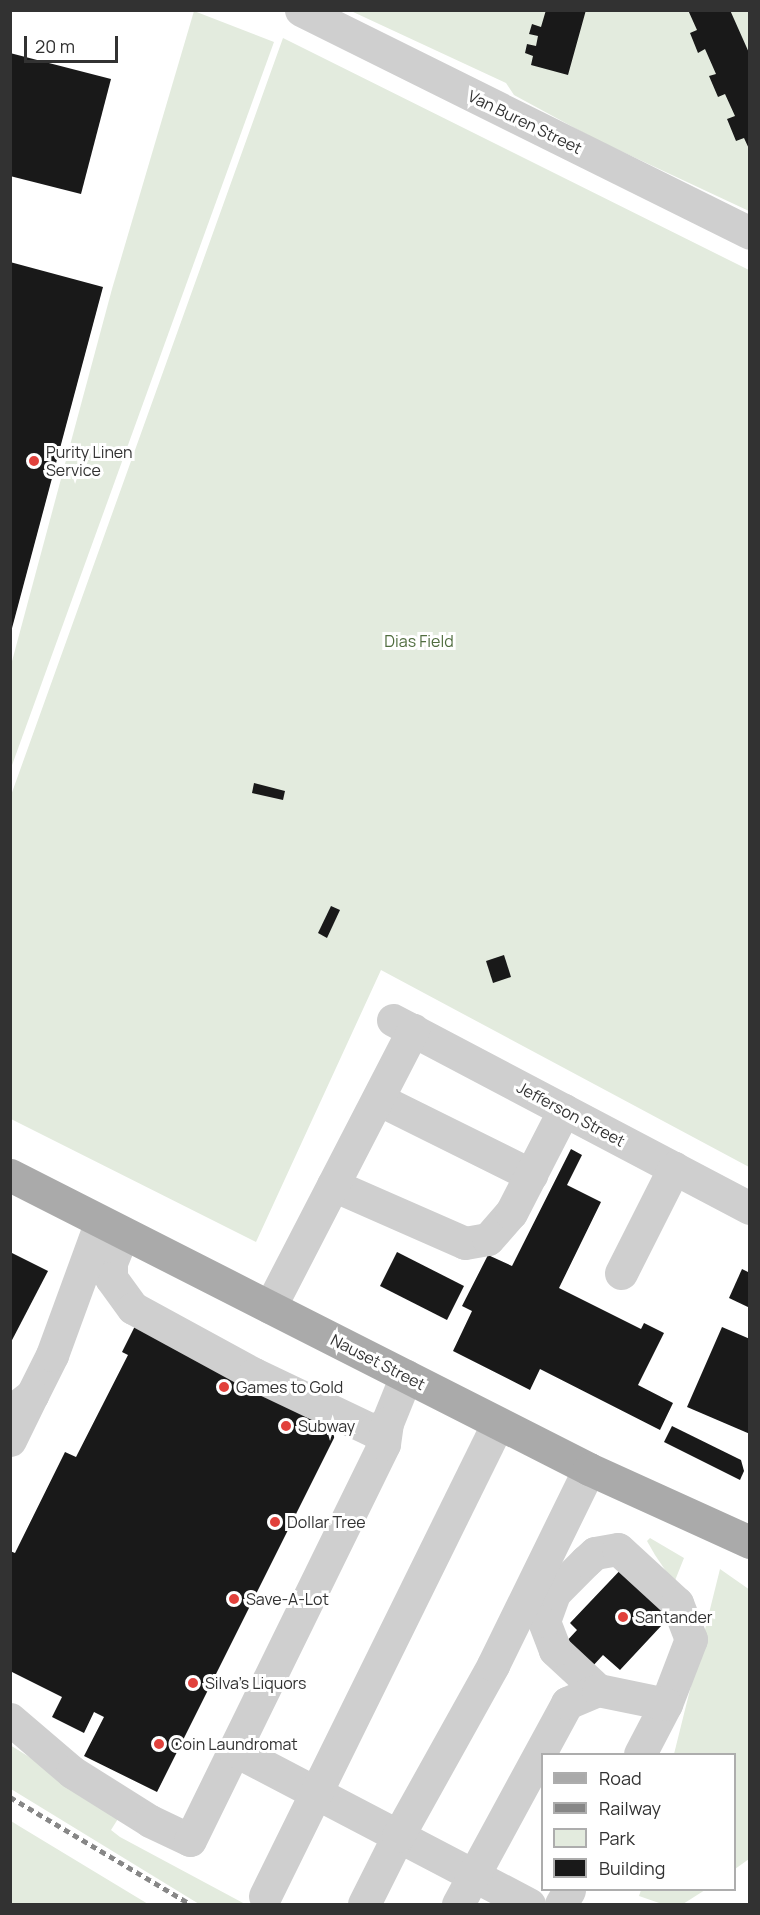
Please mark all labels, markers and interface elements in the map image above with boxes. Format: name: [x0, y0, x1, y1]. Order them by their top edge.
scale bar: [27, 24, 122, 62]
text: 20 m: [35, 34, 75, 58]
street label: Van Buren Street: [465, 86, 585, 158]
place label: Purity Linen Service: [46, 442, 132, 480]
marker: Purity Linen Service: [27, 454, 41, 468]
park label: Dias Field: [384, 631, 454, 651]
street label: Jefferson Street: [514, 1077, 628, 1151]
street label: Nauset Street: [327, 1330, 429, 1394]
place label: Games to Gold: [236, 1377, 343, 1397]
marker: Games to Gold: [217, 1380, 231, 1394]
place label: Subway: [298, 1416, 355, 1436]
marker: Subway: [279, 1419, 293, 1433]
place label: Dollar Tree: [287, 1512, 366, 1532]
marker: Dollar Tree: [268, 1515, 282, 1529]
place label: Save-A-Lot: [246, 1589, 329, 1609]
marker: Save-A-Lot: [227, 1592, 241, 1606]
place label: Santander: [635, 1607, 713, 1627]
marker: Santander: [616, 1610, 630, 1624]
place label: Silva's Liquors: [205, 1673, 306, 1693]
marker: Silva's Liquors: [186, 1676, 200, 1690]
place label: Coin Laundromat: [171, 1734, 298, 1754]
marker: Coin Laundromat: [152, 1737, 166, 1751]
legend: [541, 1753, 736, 1891]
text: Road: [599, 1766, 642, 1790]
text: Railway: [599, 1796, 661, 1820]
text: Park: [599, 1826, 635, 1850]
text: Building: [599, 1856, 665, 1880]

